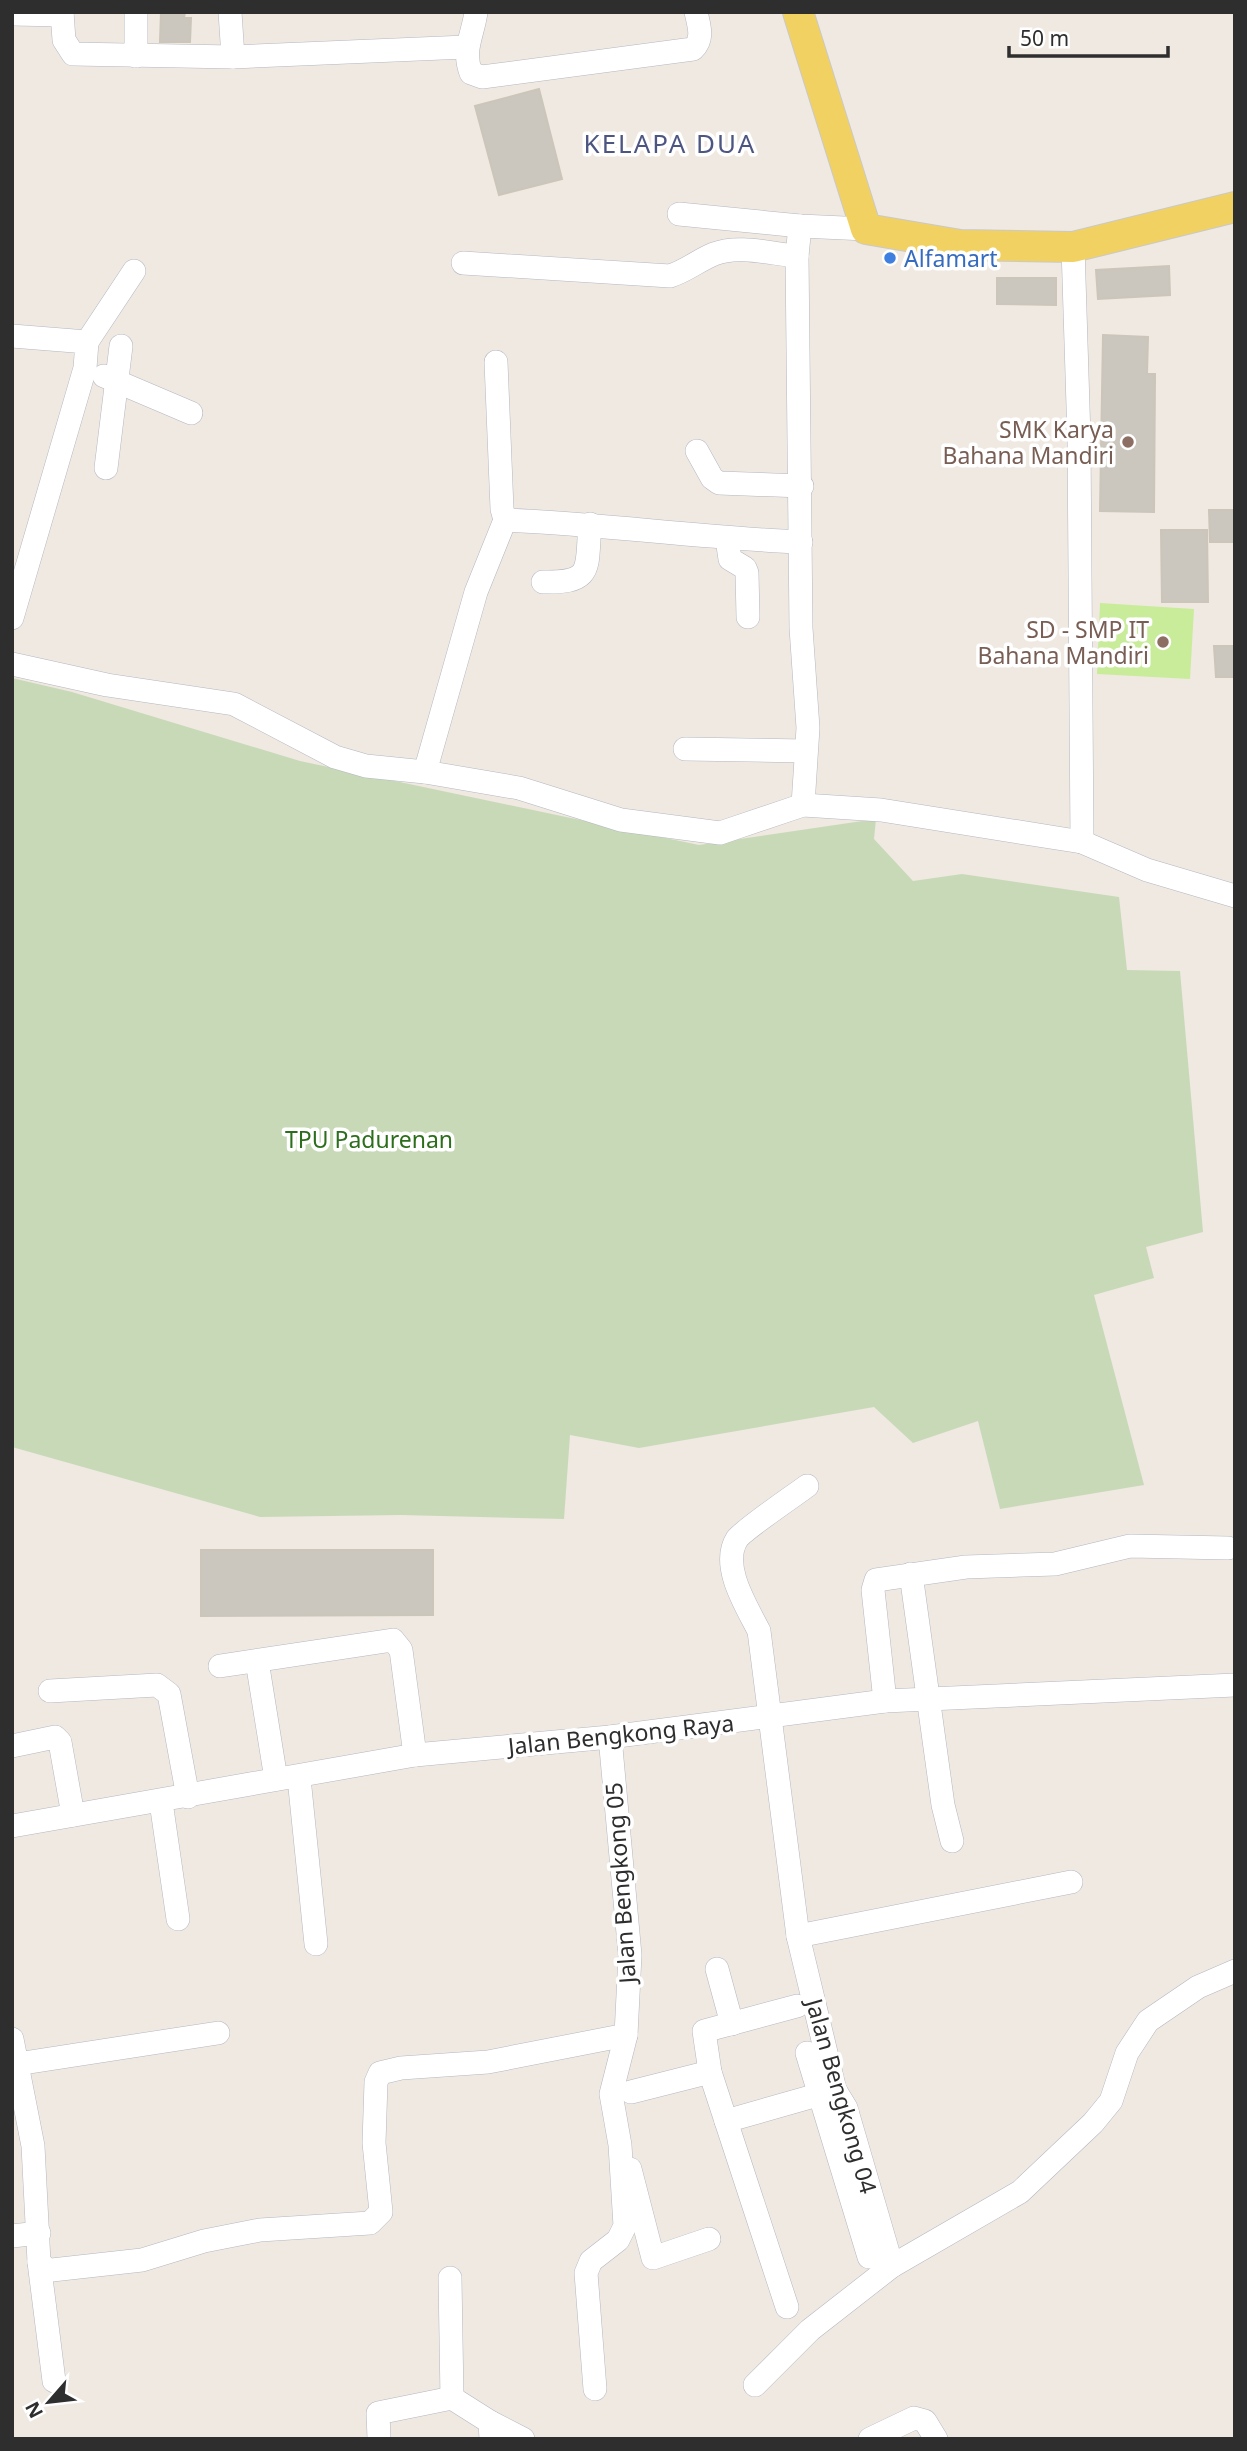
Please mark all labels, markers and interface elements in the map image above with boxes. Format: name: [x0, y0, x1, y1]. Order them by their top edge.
scale bar: [1009, 14, 1168, 58]
text: 50 m: [1020, 24, 1069, 52]
district label: KELAPA DUA: [584, 125, 756, 161]
place label: Alfamart: [904, 242, 998, 274]
marker: Alfamart: [882, 250, 898, 266]
place label: SMK Karya Bahana Mandiri: [942, 413, 1114, 471]
marker: SMK Karya Bahana Mandiri: [1120, 434, 1136, 450]
place label: SD - SMP IT Bahana Mandiri: [977, 613, 1149, 671]
marker: SD - SMP IT Bahana Mandiri: [1155, 634, 1171, 650]
park label: TPU Padurenan: [285, 1123, 453, 1155]
street label: Jalan Bengkong Raya: [505, 1706, 735, 1762]
street label: Jalan Bengkong 05: [597, 1781, 643, 1987]
street label: Jalan Bengkong 04: [798, 1993, 885, 2197]
north arrow: [14, 2367, 84, 2437]
text: N: [19, 2397, 49, 2423]

